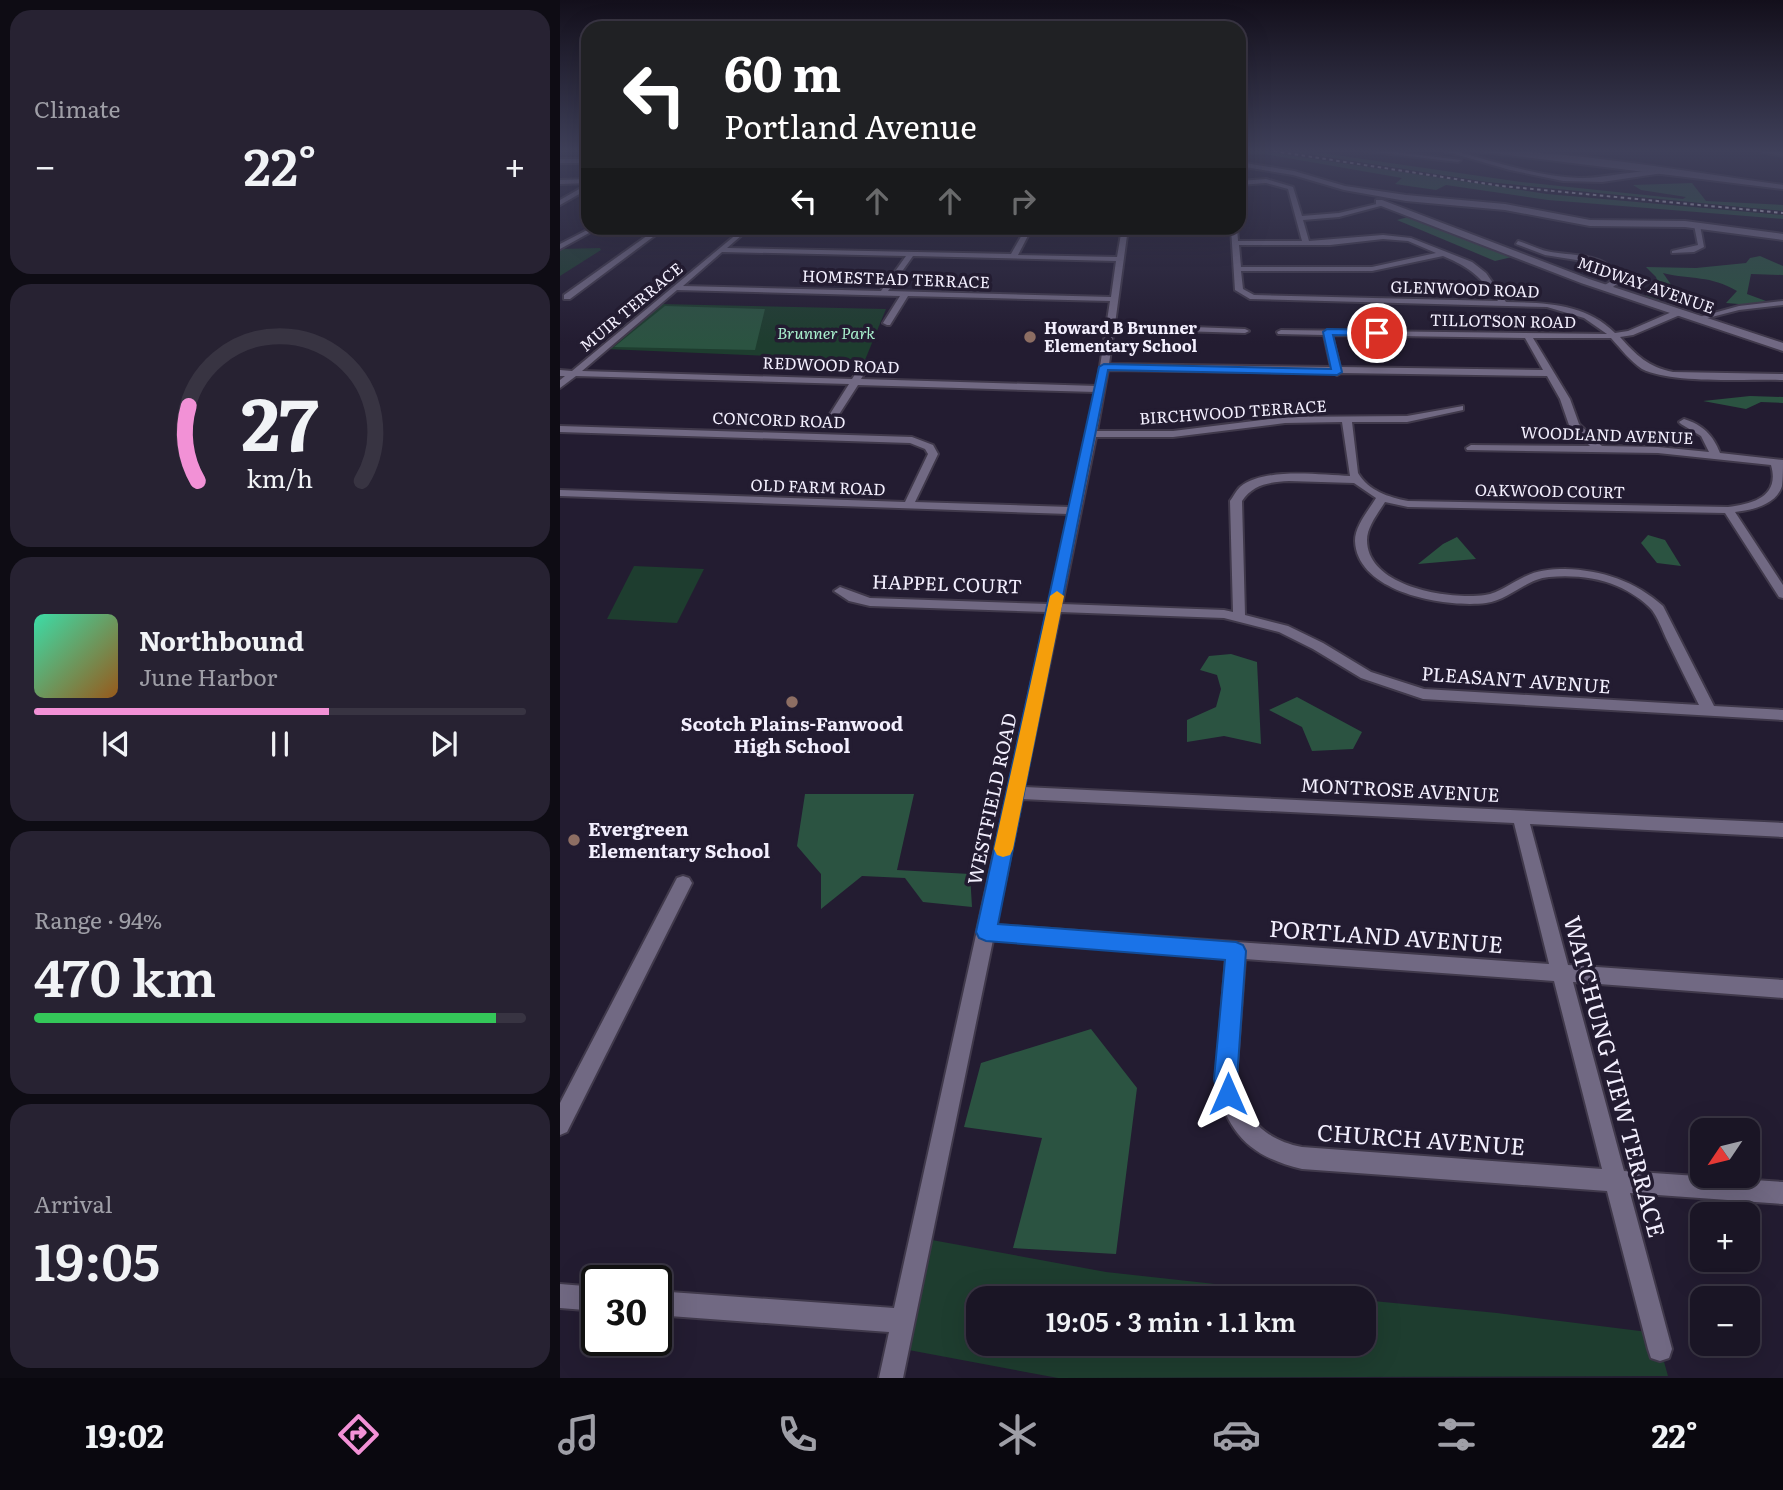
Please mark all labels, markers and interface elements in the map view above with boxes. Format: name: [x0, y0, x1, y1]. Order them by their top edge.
text: 60 m: [724, 34, 841, 107]
icon: left: [609, 49, 700, 140]
text: Climate: [34, 91, 120, 125]
text: Portland Avenue: [724, 101, 977, 149]
text: 22°: [243, 125, 317, 202]
text: −: [34, 135, 56, 192]
text: +: [504, 135, 526, 192]
icon: left: [785, 182, 823, 220]
icon: ahead: [858, 182, 896, 220]
icon: ahead: [931, 182, 969, 220]
icon: right: [1004, 182, 1042, 220]
street label: MIDWAY AVENUE: [1575, 249, 1718, 319]
street label: MUIR TERRACE: [574, 256, 687, 357]
street label: HOMESTEAD TERRACE: [802, 263, 990, 293]
street label: GLENWOOD ROAD: [1390, 273, 1540, 303]
pin: [1347, 303, 1407, 363]
street label: TILLOTSON ROAD: [1430, 307, 1576, 333]
icon: arrive: [1358, 314, 1396, 352]
place label: Howard B Brunner Elementary School: [1044, 315, 1198, 357]
park label: Brunner Park: [777, 320, 875, 344]
marker: Howard B Brunner Elementary School: [1022, 329, 1038, 345]
street label: REDWOOD ROAD: [762, 350, 900, 378]
text: 27: [241, 366, 319, 474]
street label: BIRCHWOOD TERRACE: [1138, 392, 1327, 430]
street label: CONCORD ROAD: [712, 405, 846, 433]
street label: WOODLAND AVENUE: [1520, 419, 1694, 449]
text: km/h: [247, 459, 313, 496]
street label: OLD FARM ROAD: [750, 472, 886, 500]
street label: OAKWOOD COURT: [1475, 477, 1626, 503]
street label: HAPPEL COURT: [872, 566, 1022, 600]
text: Northbound: [139, 620, 304, 659]
street label: PLEASANT AVENUE: [1421, 658, 1612, 700]
text: June Harbor: [139, 659, 277, 693]
marker: Scotch Plains-Fanwood High School: [784, 694, 800, 710]
place label: Scotch Plains-Fanwood High School: [681, 709, 904, 759]
street label: WESTFIELD ROAD: [959, 710, 1023, 887]
icon: previous: [97, 725, 135, 763]
icon: pause: [261, 725, 299, 763]
icon: next: [425, 725, 463, 763]
street label: MONTROSE AVENUE: [1300, 770, 1500, 808]
place label: Evergreen Elementary School: [588, 814, 770, 864]
marker: Evergreen Elementary School: [566, 832, 582, 848]
text: Range · 94%: [34, 902, 162, 936]
street label: PORTLAND AVENUE: [1268, 910, 1504, 960]
street label: WATCHUNG VIEW TERRACE: [1557, 912, 1675, 1241]
text: 470 km: [34, 936, 216, 1013]
position arrow: [1191, 1057, 1265, 1131]
street label: CHURCH AVENUE: [1316, 1114, 1526, 1162]
north arrow: [1690, 1118, 1760, 1188]
map controls: [1690, 1118, 1760, 1356]
text: Arrival: [34, 1186, 113, 1220]
button: +: [1690, 1202, 1760, 1272]
text: 19:05: [34, 1220, 160, 1297]
speed limit sign: 30: [581, 1265, 672, 1356]
button: −: [1690, 1286, 1760, 1356]
text: 19:05 · 3 min · 1.1 km: [1046, 1301, 1296, 1340]
text: 19:02: [85, 1410, 164, 1458]
icon: directions: [334, 1410, 383, 1459]
icon: music: [554, 1410, 603, 1459]
icon: phone: [773, 1410, 822, 1459]
icon: climate: [993, 1410, 1042, 1459]
icon: car: [1212, 1410, 1261, 1459]
icon: filters: [1432, 1410, 1481, 1459]
text: 22°: [1651, 1410, 1698, 1458]

